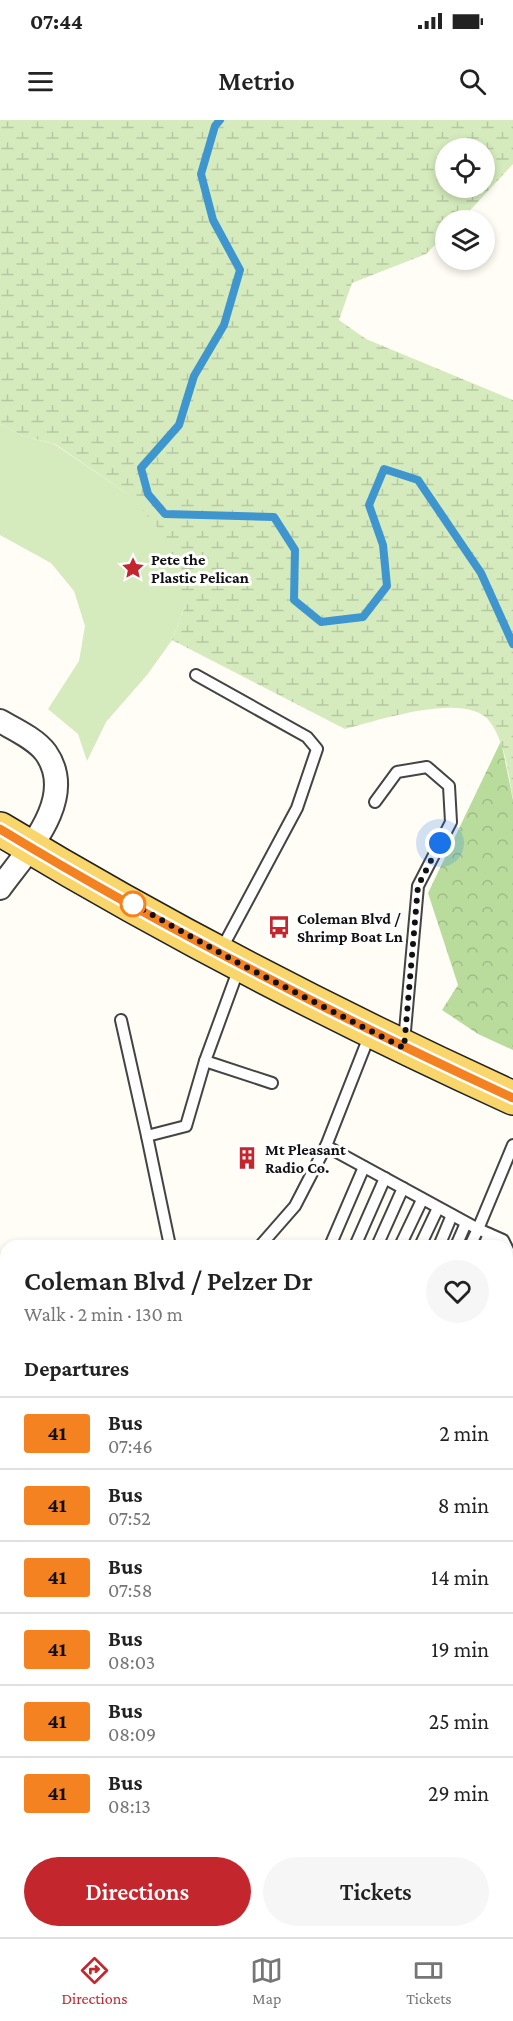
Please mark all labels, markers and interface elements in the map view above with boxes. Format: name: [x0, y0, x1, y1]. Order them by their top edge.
text: 07:44: [30, 9, 83, 34]
icon: menu: [24, 65, 57, 98]
icon: search: [456, 65, 489, 98]
text: Metrio: [218, 66, 295, 96]
map controls: [435, 138, 495, 270]
button: locate: [435, 138, 495, 198]
button: layers: [435, 210, 495, 270]
place label: Pete the Plastic Pelican: [151, 551, 249, 586]
place icon: Pete the Plastic Pelican: [120, 555, 146, 581]
your location: [425, 828, 455, 858]
unlabelled marker: [120, 891, 146, 917]
place label: Coleman Blvd / Shrimp Boat Ln: [297, 910, 403, 945]
bus stop icon: Coleman Blvd / Shrimp Boat Ln: [266, 914, 292, 940]
place label: Mt Pleasant Radio Co.: [265, 1141, 346, 1176]
building icon: Mt Pleasant Radio Co.: [234, 1145, 260, 1171]
button: heart: [426, 1260, 489, 1323]
text: Coleman Blvd / Pelzer Dr: [24, 1265, 313, 1296]
text: Walk · 2 min · 130 m: [24, 1303, 183, 1325]
text: Departures: [24, 1356, 129, 1381]
text: Bus: [108, 1410, 142, 1435]
text: 41: [47, 1421, 67, 1445]
text: 2 min: [439, 1421, 489, 1446]
text: 07:46: [108, 1435, 153, 1457]
text: Bus: [108, 1482, 142, 1507]
text: 41: [47, 1493, 67, 1517]
text: 8 min: [438, 1493, 489, 1518]
text: 07:52: [108, 1507, 151, 1529]
text: Bus: [108, 1554, 142, 1579]
text: 41: [47, 1565, 67, 1589]
text: 14 min: [431, 1565, 489, 1590]
text: 07:58: [108, 1579, 153, 1601]
text: Bus: [108, 1626, 142, 1651]
text: 41: [47, 1637, 67, 1661]
text: 19 min: [431, 1637, 489, 1662]
text: 08:03: [108, 1651, 155, 1673]
text: Bus: [108, 1698, 142, 1723]
text: 41: [47, 1709, 67, 1733]
text: 25 min: [429, 1709, 489, 1734]
text: 08:09: [108, 1723, 156, 1745]
text: Bus: [108, 1770, 142, 1795]
text: 41: [47, 1781, 67, 1805]
text: 29 min: [428, 1781, 489, 1806]
text: 08:13: [108, 1795, 151, 1817]
button: Directions: [24, 1857, 251, 1926]
button: Tickets: [263, 1857, 489, 1926]
tab: Directions: [61, 1954, 128, 2007]
tab: Map: [250, 1954, 283, 2007]
tab: Tickets: [406, 1954, 452, 2007]

